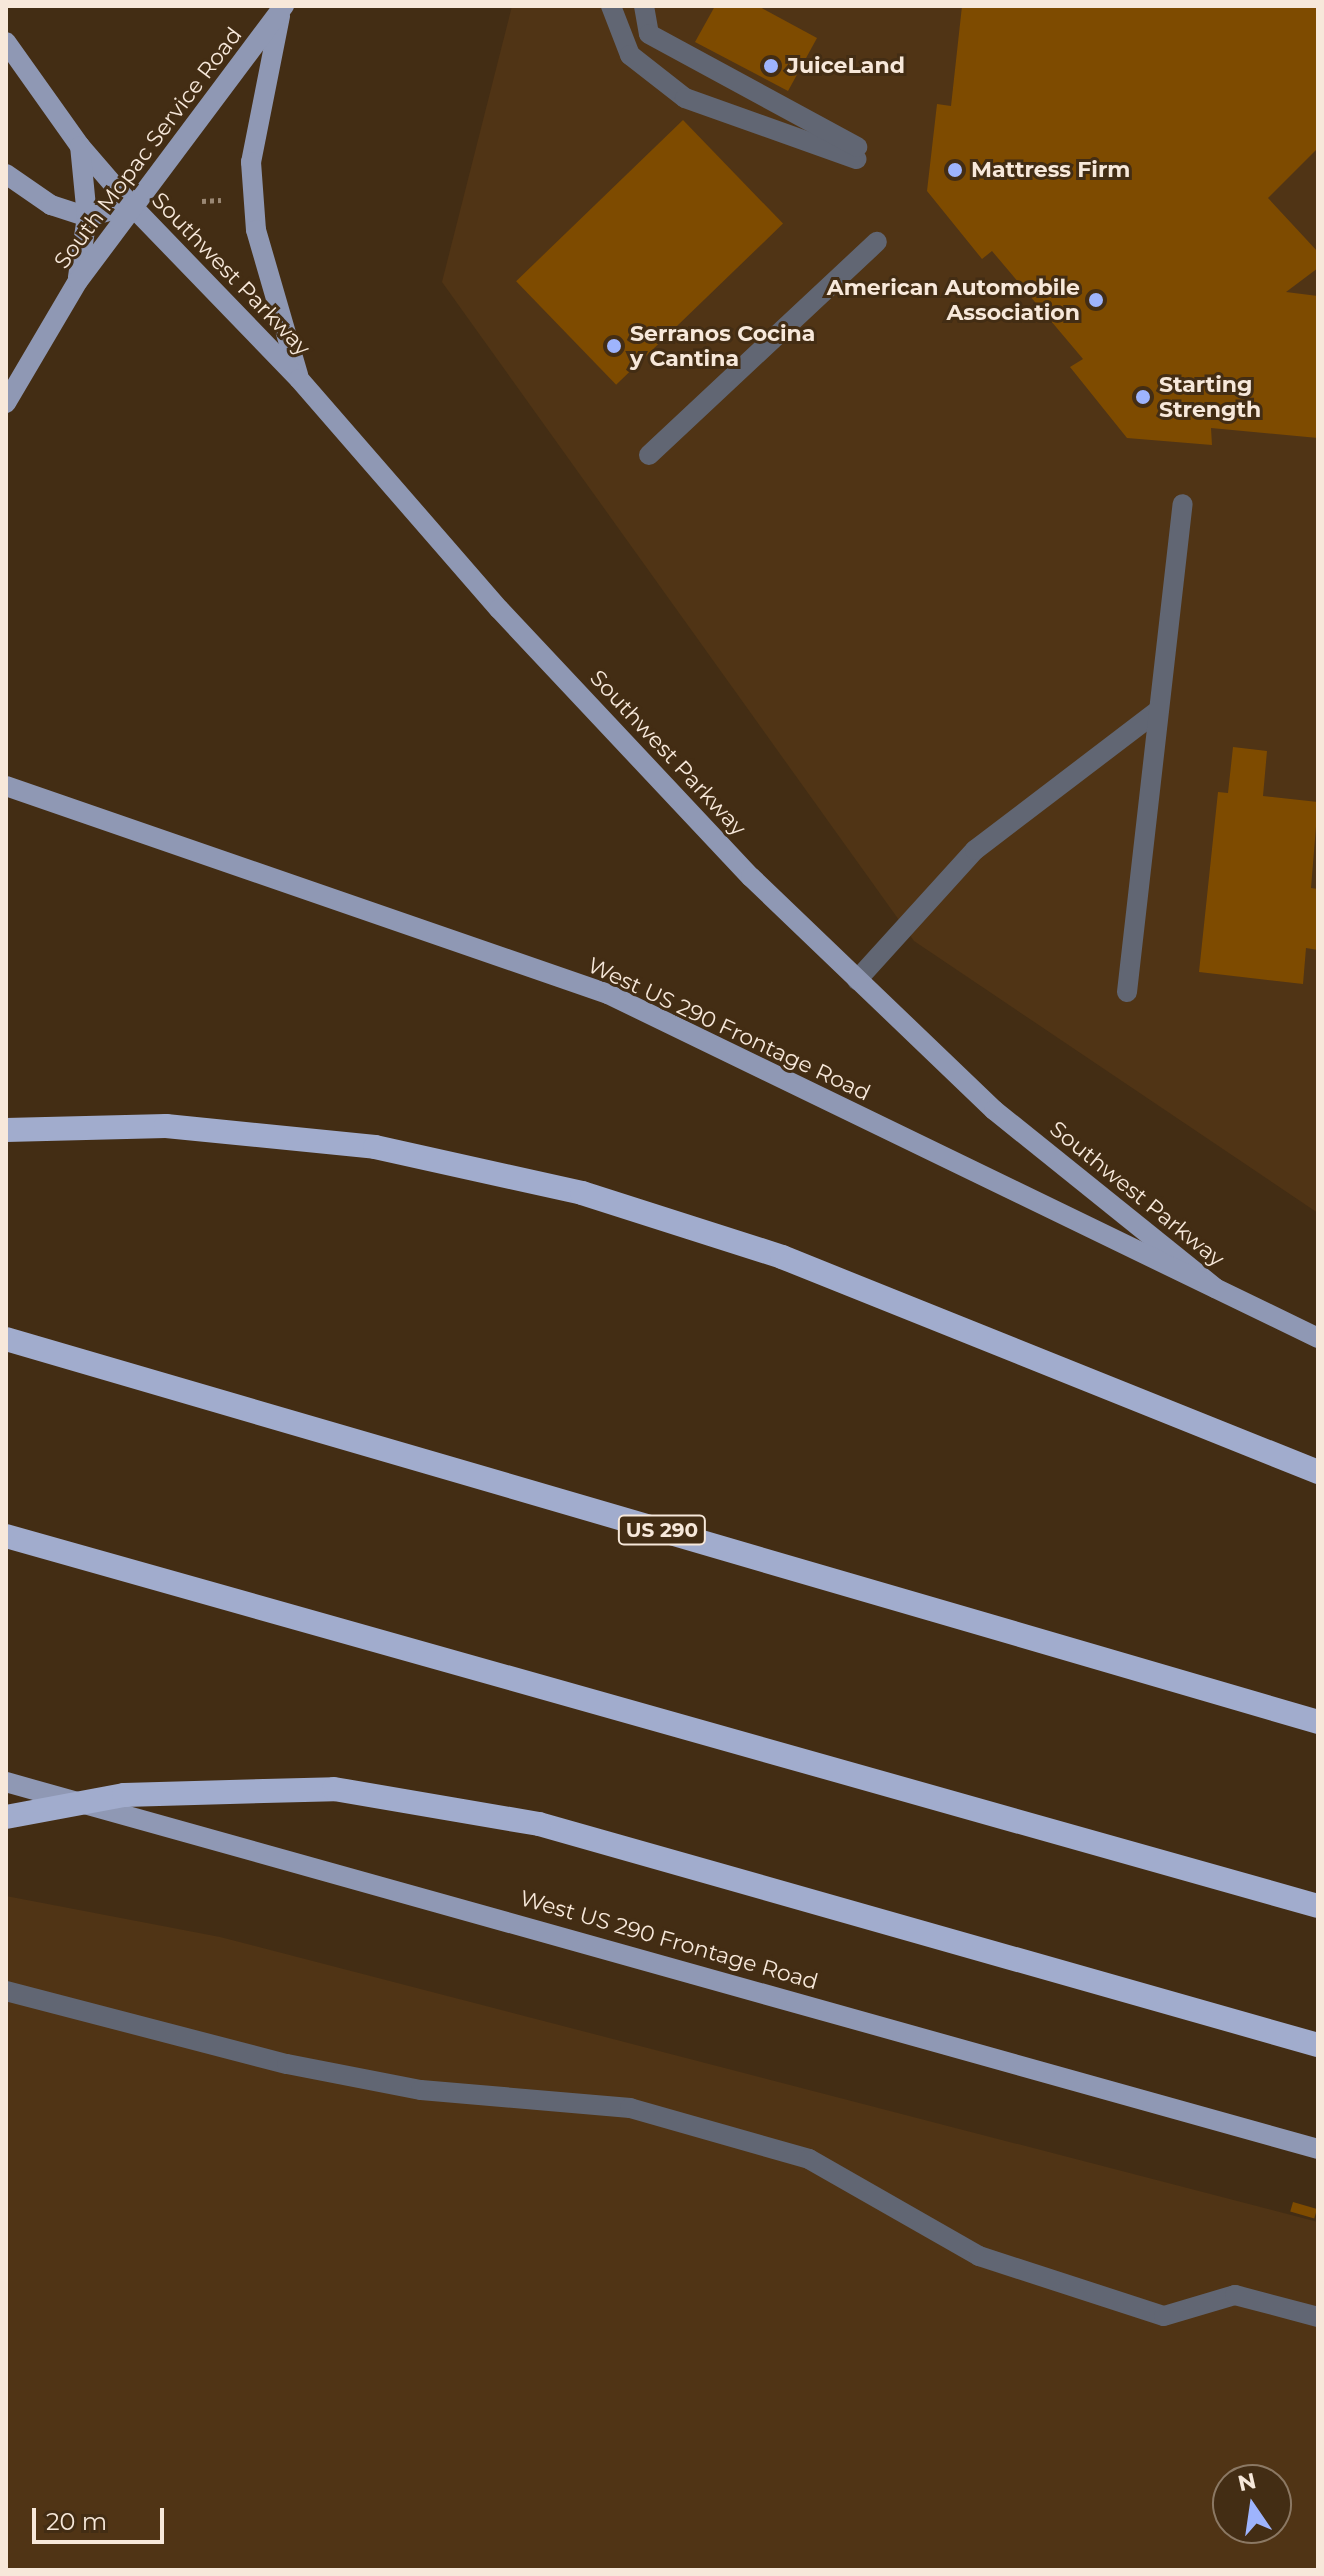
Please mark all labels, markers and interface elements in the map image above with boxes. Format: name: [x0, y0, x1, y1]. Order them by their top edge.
street label: South Mopac Service Road: [49, 22, 247, 274]
place label: JuiceLand: [787, 53, 905, 79]
marker: JuiceLand: [762, 57, 780, 75]
place label: Mattress Firm: [971, 157, 1130, 183]
marker: Mattress Firm: [946, 161, 964, 179]
street label: Southwest Parkway: [146, 187, 316, 361]
place label: American Automobile Association: [827, 274, 1080, 326]
marker: American Automobile Association: [1087, 291, 1105, 309]
place label: Serranos Cocina y Cantina: [630, 320, 815, 372]
marker: Serranos Cocina y Cantina: [605, 337, 623, 355]
place label: Starting Strength: [1159, 371, 1261, 422]
marker: Starting Strength: [1134, 388, 1152, 406]
street label: Southwest Parkway: [585, 665, 751, 841]
street label: West US 290 Frontage Road: [583, 952, 875, 1106]
street label: Southwest Parkway: [1045, 1116, 1229, 1272]
road number: US 290: [616, 1514, 708, 1546]
street label: West US 290 Frontage Road: [517, 1885, 821, 1995]
north arrow: [1212, 2464, 1292, 2544]
text: N: [1235, 2467, 1259, 2497]
scale bar: [36, 2492, 168, 2542]
text: 20 m: [46, 2507, 107, 2536]

